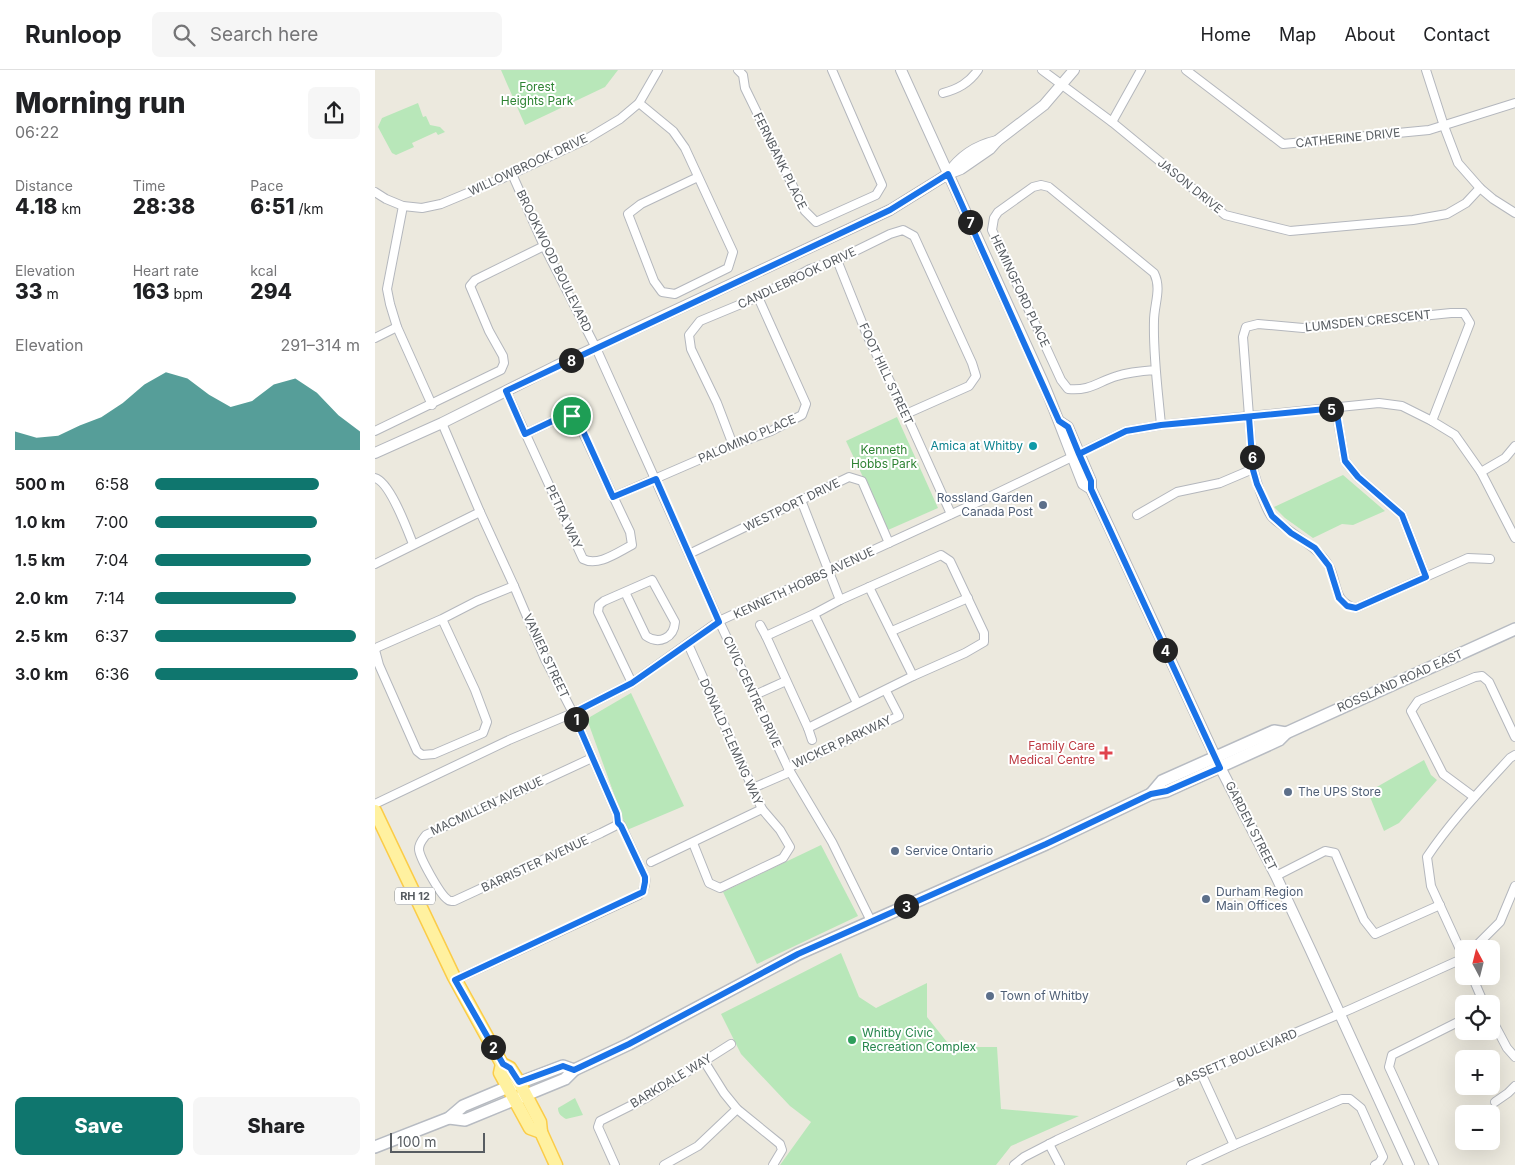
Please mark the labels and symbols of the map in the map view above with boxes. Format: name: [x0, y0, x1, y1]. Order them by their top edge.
park label: Forest Heights Park: [501, 79, 574, 108]
street label: FERNBANK PLACE: [750, 110, 810, 212]
street label: CATHERINE DRIVE: [1295, 125, 1401, 150]
street label: WILLOWBROOK DRIVE: [466, 130, 590, 199]
street label: JASON DRIVE: [1155, 155, 1226, 216]
street label: BROOKWOOD BOULEVARD: [513, 187, 595, 334]
pin: 7: [957, 210, 983, 234]
street label: HEMINGFORD PLACE: [988, 232, 1053, 349]
street label: CANDLEBROOK DRIVE: [735, 243, 858, 312]
street label: LUMSDEN CRESCENT: [1304, 306, 1432, 335]
street label: FOOT HILL STREET: [856, 320, 917, 427]
pin: 8: [559, 348, 583, 372]
pin: [551, 395, 593, 437]
pin: 5: [1319, 396, 1343, 422]
street label: PALOMINO PLACE: [696, 411, 798, 466]
place label: Amica at Whitby: [931, 438, 1023, 453]
marker: Amica at Whitby: [1027, 440, 1039, 452]
park label: Kenneth Hobbs Park: [851, 442, 918, 471]
pin: 6: [1239, 444, 1265, 470]
street label: WESTPORT DRIVE: [741, 475, 842, 534]
street label: PETRA WAY: [543, 482, 586, 551]
place label: Rossland Garden Canada Post: [937, 490, 1033, 519]
marker: Rossland Garden Canada Post: [1037, 499, 1049, 511]
street label: KENNETH HOBBS AVENUE: [731, 543, 877, 622]
street label: VANIER STREET: [520, 611, 573, 701]
street label: CIVIC CENTRE DRIVE: [720, 633, 785, 750]
pin: 4: [1153, 638, 1177, 662]
street label: ROSSLAND ROAD EAST: [1335, 646, 1465, 715]
street label: DONALD FLEMING WAY: [697, 676, 766, 808]
pin: 1: [563, 706, 589, 732]
street label: WICKER PARKWAY: [790, 712, 894, 771]
place label: Family Care Medical Centre: [1009, 738, 1095, 767]
marker: Family Care Medical Centre: [1099, 746, 1113, 760]
street label: MACMILLEN AVENUE: [428, 773, 546, 838]
street label: GARDEN STREET: [1222, 779, 1281, 873]
place label: The UPS Store: [1298, 784, 1381, 799]
marker: The UPS Store: [1282, 786, 1294, 798]
street label: BARRISTER AVENUE: [479, 832, 591, 895]
place label: Service Ontario: [905, 843, 993, 858]
marker: Service Ontario: [889, 845, 901, 857]
place label: Durham Region Main Offices: [1216, 884, 1303, 913]
road number: RH 12: [395, 888, 435, 904]
marker: Durham Region Main Offices: [1200, 893, 1212, 905]
pin: 3: [893, 894, 919, 918]
north arrow: [1455, 940, 1500, 985]
place label: Town of Whitby: [1000, 988, 1089, 1003]
marker: Town of Whitby: [984, 990, 996, 1002]
place label: Whitby Civic Recreation Complex: [862, 1025, 977, 1054]
street label: BASSETT BOULEVARD: [1174, 1025, 1299, 1090]
pin: 2: [481, 1034, 505, 1060]
marker: Whitby Civic Recreation Complex: [846, 1034, 858, 1046]
street label: BARKDALE WAY: [627, 1050, 714, 1111]
scale bar: [390, 1130, 485, 1153]

